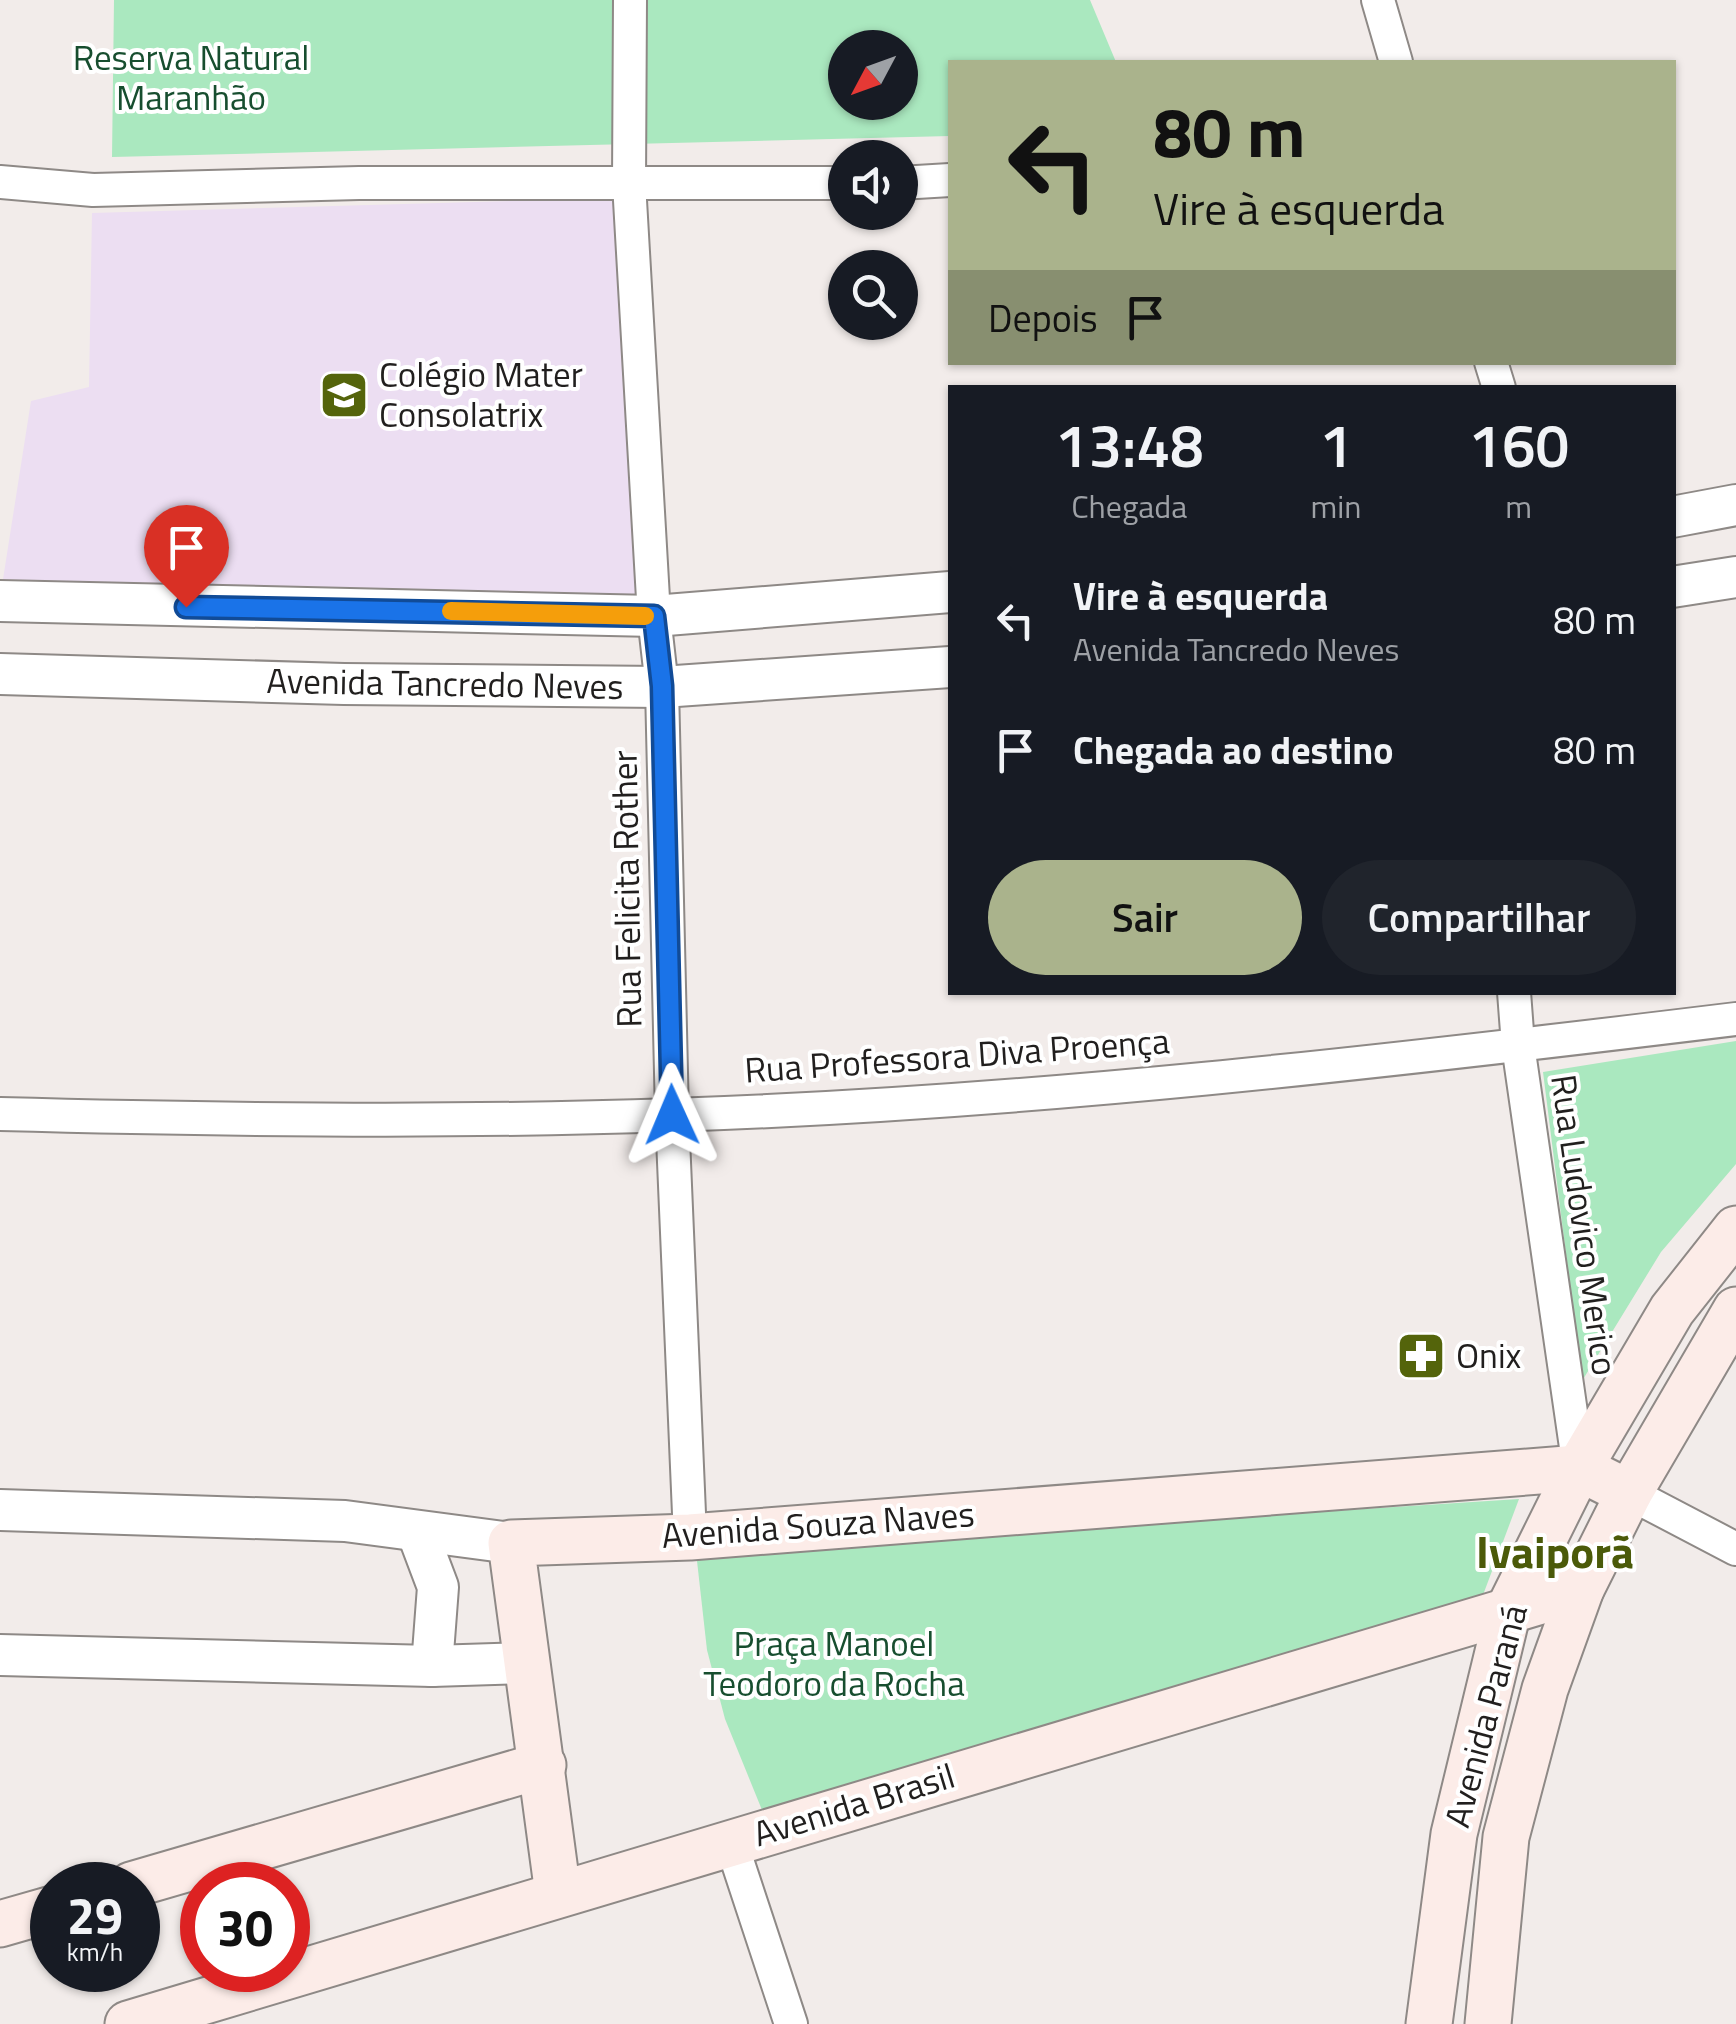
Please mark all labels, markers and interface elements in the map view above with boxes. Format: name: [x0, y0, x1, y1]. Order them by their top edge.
park label: Reserva Natural Maranhão: [73, 30, 309, 124]
north arrow: [828, 30, 918, 120]
map controls: [828, 30, 918, 340]
text: 80 m: [1153, 78, 1306, 184]
icon: left: [988, 100, 1118, 230]
button: sound: [828, 140, 918, 230]
text: Vire à esquerda: [1153, 174, 1445, 242]
button: search: [828, 250, 918, 340]
text: Depois: [988, 289, 1098, 347]
icon: arrive: [1118, 290, 1173, 345]
place label: Colégio Mater Consolatrix: [379, 347, 583, 441]
school or university icon: Colégio Mater Consolatrix: [318, 369, 370, 421]
text: 13:48: [1055, 399, 1204, 490]
text: 1: [1319, 399, 1353, 490]
text: 160: [1468, 399, 1569, 490]
text: Chegada: [1071, 482, 1187, 530]
text: min: [1310, 482, 1361, 530]
text: m: [1505, 482, 1532, 530]
pin: [144, 505, 229, 608]
icon: arrive: [159, 520, 214, 575]
text: Vire à esquerda: [1073, 567, 1328, 625]
text: 80 m: [1553, 591, 1636, 649]
icon: left: [988, 593, 1043, 648]
text: Avenida Tancredo Neves: [1073, 625, 1399, 673]
street label: Avenida Tancredo Neves: [266, 653, 624, 713]
text: Chegada ao destino: [1073, 721, 1393, 779]
text: 80 m: [1553, 721, 1636, 779]
icon: arrive: [988, 723, 1043, 778]
street label: Rua Felicita Rother: [597, 750, 655, 1028]
button: Sair: [988, 860, 1302, 975]
button: Compartilhar: [1322, 860, 1636, 975]
street label: Rua Professora Diva Proença: [743, 1013, 1171, 1097]
position arrow: [620, 1063, 724, 1167]
street label: Rua Ludovico Merico: [1537, 1071, 1633, 1379]
place label: Onix: [1456, 1328, 1522, 1382]
pharmacy icon: Onix: [1395, 1330, 1447, 1382]
street label: Avenida Souza Naves: [660, 1486, 976, 1562]
district label: Ivaiporã: [1476, 1517, 1634, 1585]
street label: Avenida Paraná: [1429, 1598, 1541, 1833]
park label: Praça Manoel Teodoro da Rocha: [703, 1616, 965, 1710]
street label: Avenida Brasil: [746, 1748, 961, 1860]
speed limit sign: 30: [180, 1862, 310, 1992]
text: 29: [67, 1877, 123, 1953]
text: km/h: [67, 1933, 123, 1971]

